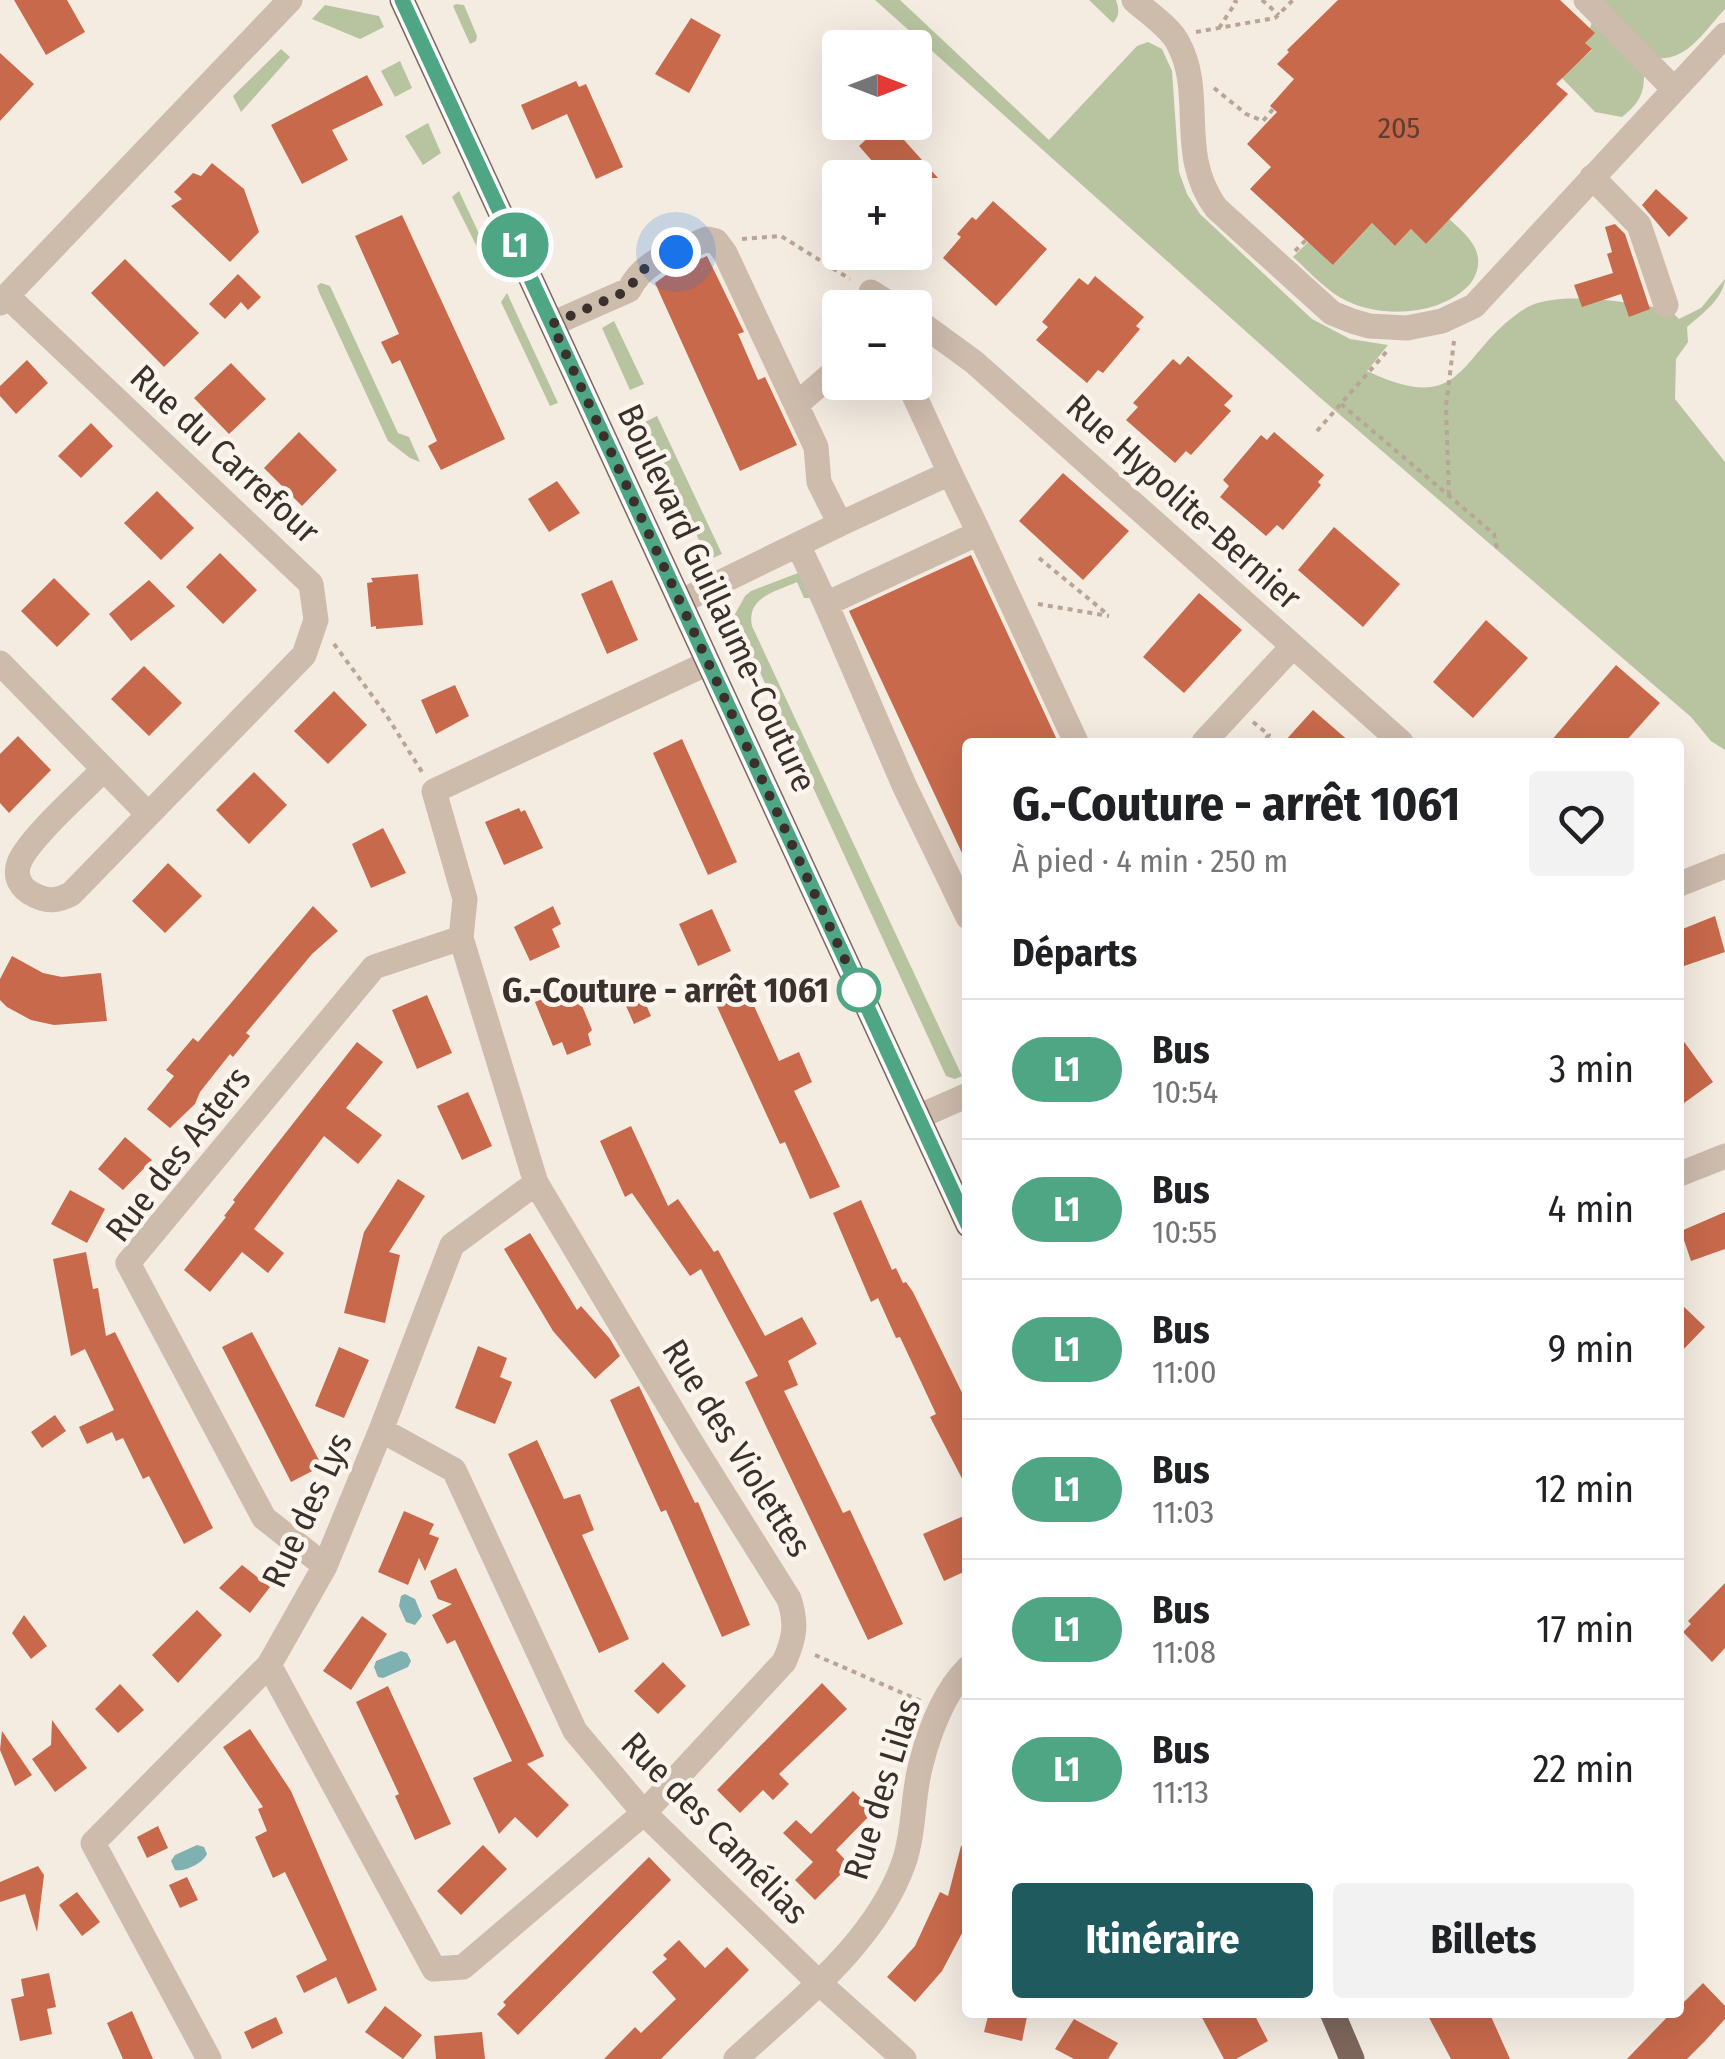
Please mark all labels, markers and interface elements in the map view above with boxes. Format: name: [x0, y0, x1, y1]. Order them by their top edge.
north arrow: [822, 30, 932, 140]
map controls: [822, 30, 932, 400]
house number: 205: [1378, 110, 1420, 146]
button: +: [822, 160, 932, 270]
line badge: L1: [470, 212, 560, 278]
text: L1: [502, 224, 528, 266]
your location: [651, 227, 701, 277]
button: −: [822, 290, 932, 400]
street label: Rue du Carrefour: [122, 356, 328, 552]
street label: Rue Hypolite-Bernier: [1058, 386, 1310, 618]
street label: Boulevard Guillaume-Couture: [609, 398, 825, 798]
button: heart: [1529, 771, 1634, 876]
text: G.-Couture - arrêt 1061: [1012, 775, 1460, 833]
text: À pied · 4 min · 250 m: [1012, 842, 1288, 880]
text: Départs: [1012, 930, 1137, 976]
place label: G.-Couture - arrêt 1061: [502, 969, 829, 1011]
marker: G.-Couture - arrêt 1061: [838, 969, 880, 1011]
text: Bus: [1152, 1027, 1210, 1073]
text: 3 min: [1549, 1046, 1634, 1092]
text: L1: [1054, 1048, 1080, 1090]
street label: Rue des Asters: [97, 1058, 259, 1250]
text: 10:54: [1152, 1073, 1218, 1111]
text: Bus: [1152, 1167, 1210, 1213]
text: 4 min: [1548, 1186, 1634, 1232]
text: L1: [1054, 1188, 1080, 1230]
text: 10:55: [1152, 1213, 1217, 1251]
text: Bus: [1152, 1307, 1210, 1353]
text: 9 min: [1548, 1326, 1634, 1372]
text: L1: [1054, 1328, 1080, 1370]
street label: Rue des Violettes: [653, 1332, 821, 1564]
text: 11:00: [1152, 1353, 1217, 1391]
street label: Rue des Lys: [253, 1426, 361, 1594]
text: Bus: [1152, 1447, 1210, 1493]
text: 12 min: [1535, 1466, 1634, 1512]
text: L1: [1054, 1468, 1080, 1510]
text: 11:03: [1152, 1493, 1214, 1531]
text: Bus: [1152, 1587, 1210, 1633]
text: 17 min: [1536, 1606, 1634, 1652]
text: L1: [1054, 1608, 1080, 1650]
text: 11:08: [1152, 1633, 1216, 1671]
street label: Rue des Lilas: [835, 1693, 929, 1885]
street label: Rue des Camélias: [613, 1723, 817, 1933]
text: Bus: [1152, 1727, 1210, 1773]
text: 22 min: [1533, 1746, 1634, 1792]
text: L1: [1054, 1748, 1080, 1790]
text: 11:13: [1152, 1773, 1209, 1811]
button: Itinéraire: [1012, 1883, 1313, 1998]
button: Billets: [1333, 1883, 1634, 1998]

